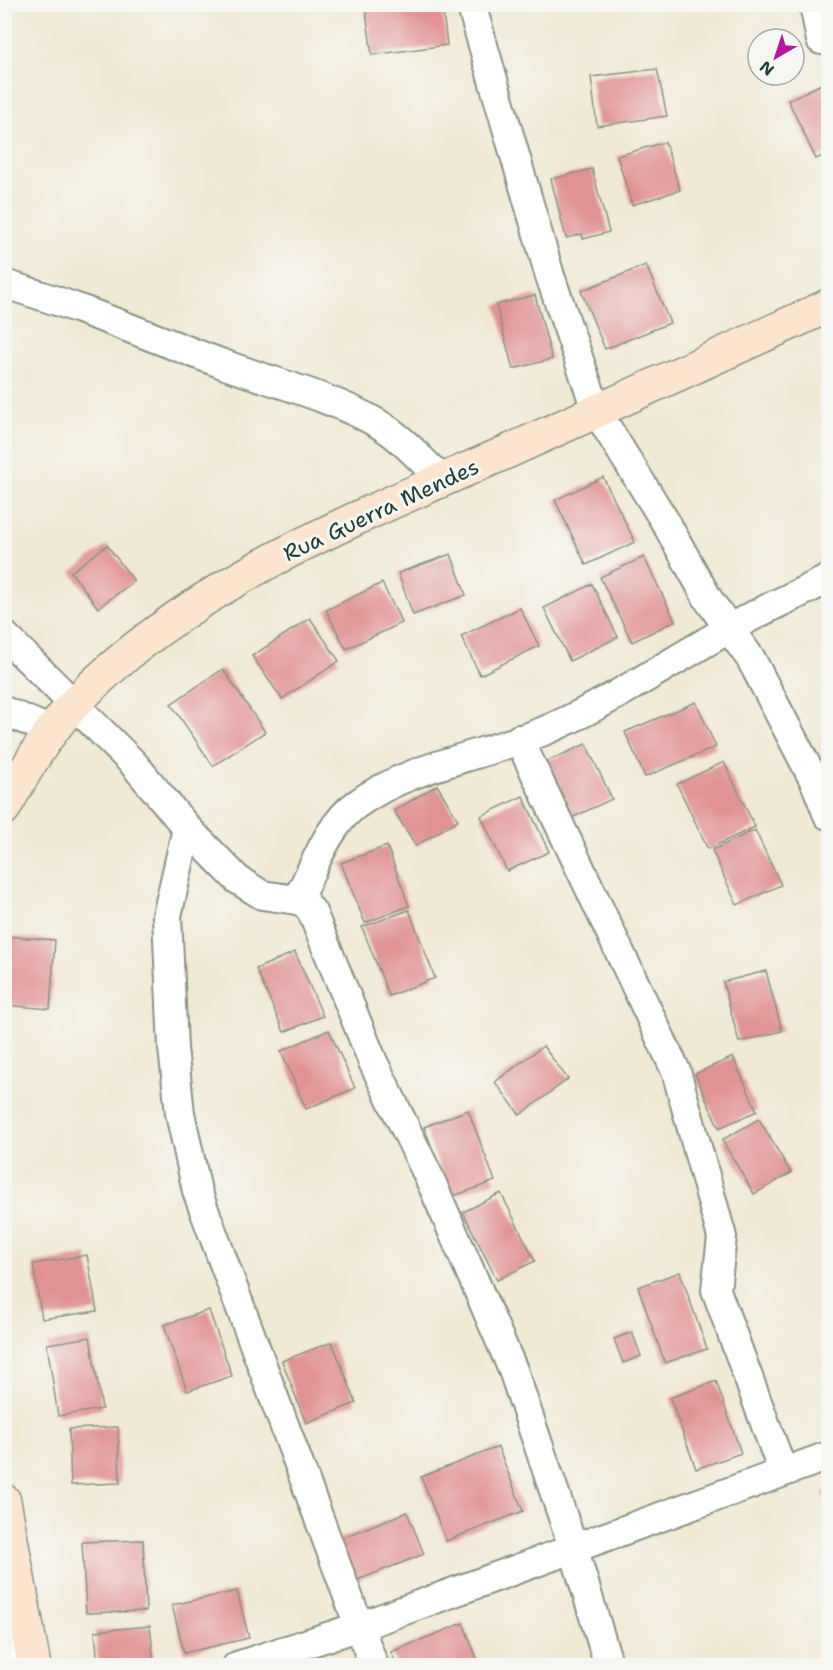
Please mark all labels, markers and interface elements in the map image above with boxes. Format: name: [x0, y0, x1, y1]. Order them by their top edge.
north arrow: [746, 27, 806, 87]
text: N: [755, 56, 778, 80]
street label: Rua Guerra Mendes: [278, 452, 484, 568]

